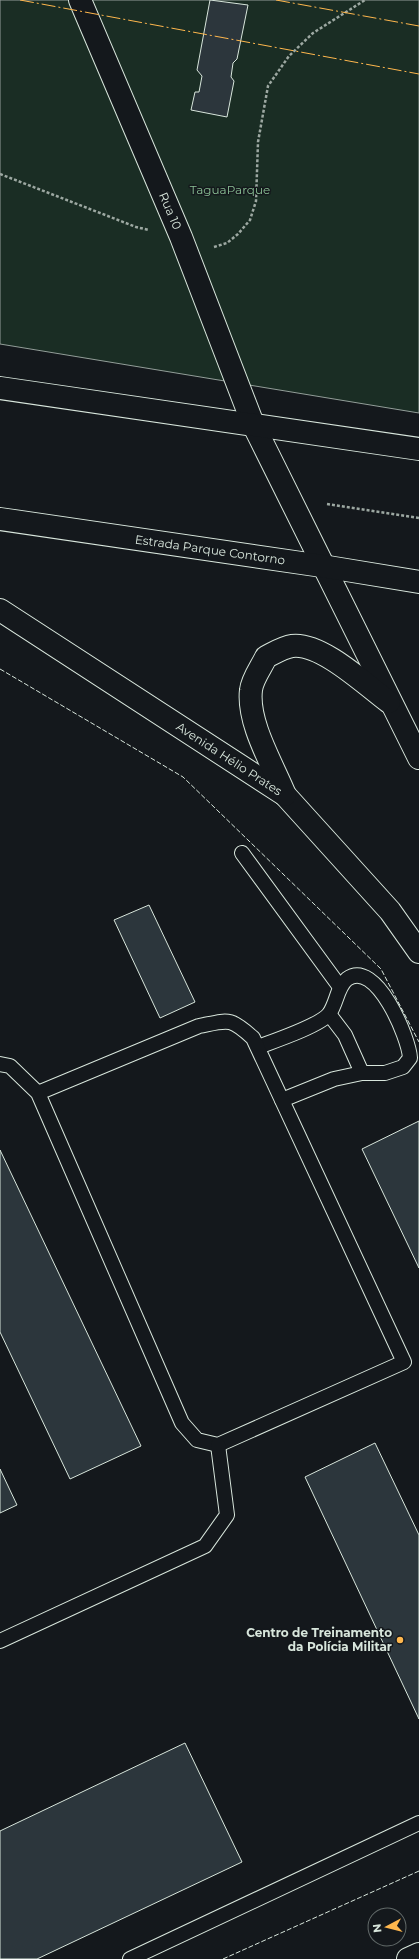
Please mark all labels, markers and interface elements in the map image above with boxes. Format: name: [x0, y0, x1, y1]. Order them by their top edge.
park label: TaguaParque: [190, 182, 270, 197]
street label: Rua 10: [156, 190, 185, 232]
street label: Estrada Parque Contorno: [134, 532, 286, 567]
street label: Avenida Hélio Prates: [174, 719, 285, 798]
place label: Centro de Treinamento da Polícia Militar: [246, 1625, 392, 1654]
marker: Centro de Treinamento da Polícia Militar: [395, 1635, 405, 1645]
north arrow: [367, 1907, 407, 1947]
text: N: [370, 1923, 385, 1933]

